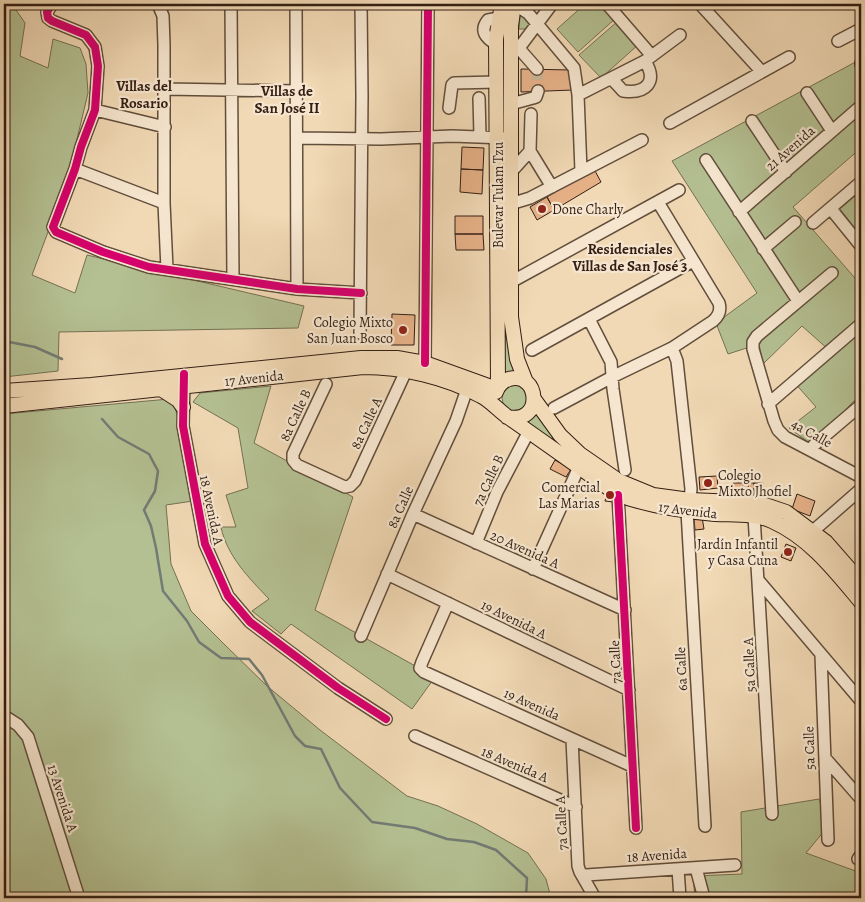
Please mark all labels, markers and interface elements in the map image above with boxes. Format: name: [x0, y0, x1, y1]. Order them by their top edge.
district label: Villas del Rosario: [115, 76, 172, 113]
district label: Villas de San José II: [254, 81, 320, 118]
street label: 21 Avenida: [761, 121, 820, 175]
street label: Bulevar Tulam Tzu: [489, 141, 508, 248]
place label: Done Charly: [552, 200, 624, 219]
marker: Done Charly: [536, 203, 548, 215]
district label: Residenciales Villas de San José 3: [572, 239, 687, 276]
place label: Colegio Mixto San Juan Bosco: [307, 313, 393, 348]
marker: Colegio Mixto San Juan Bosco: [397, 324, 409, 336]
street label: 17 Avenida: [224, 366, 285, 391]
street label: 8a Calle B: [275, 386, 316, 444]
street label: 8a Calle A: [346, 393, 387, 452]
street label: 4a Calle: [788, 414, 836, 452]
street label: 7a Calle B: [468, 451, 509, 509]
place label: Colegio Mixto Jhofiel: [718, 466, 792, 501]
street label: 18 Avenida A: [195, 473, 228, 548]
marker: Colegio Mixto Jhofiel: [702, 477, 714, 489]
place label: Comercial Las Marias: [538, 478, 601, 513]
street label: 8a Calle: [383, 483, 418, 531]
marker: Comercial Las Marias: [604, 489, 616, 501]
street label: 17 Avenida: [657, 497, 719, 524]
street label: 20 Avenida A: [487, 526, 563, 573]
place label: Jardín Infantil y Casa Cuna: [697, 535, 779, 570]
marker: Jardín Infantil y Casa Cuna: [782, 546, 794, 558]
street label: 19 Avenida A: [478, 595, 550, 644]
street label: 5a Calle A: [739, 636, 760, 693]
street label: 7a Calle: [605, 640, 626, 684]
street label: 6a Calle: [671, 646, 692, 692]
street label: 19 Avenida: [501, 684, 563, 725]
street label: 5a Calle: [799, 726, 820, 770]
street label: 18 Avenida A: [478, 742, 552, 787]
street label: 13 Avenida A: [43, 762, 83, 835]
street label: 7a Calle A: [551, 794, 572, 851]
street label: 18 Avenida: [626, 844, 688, 867]

